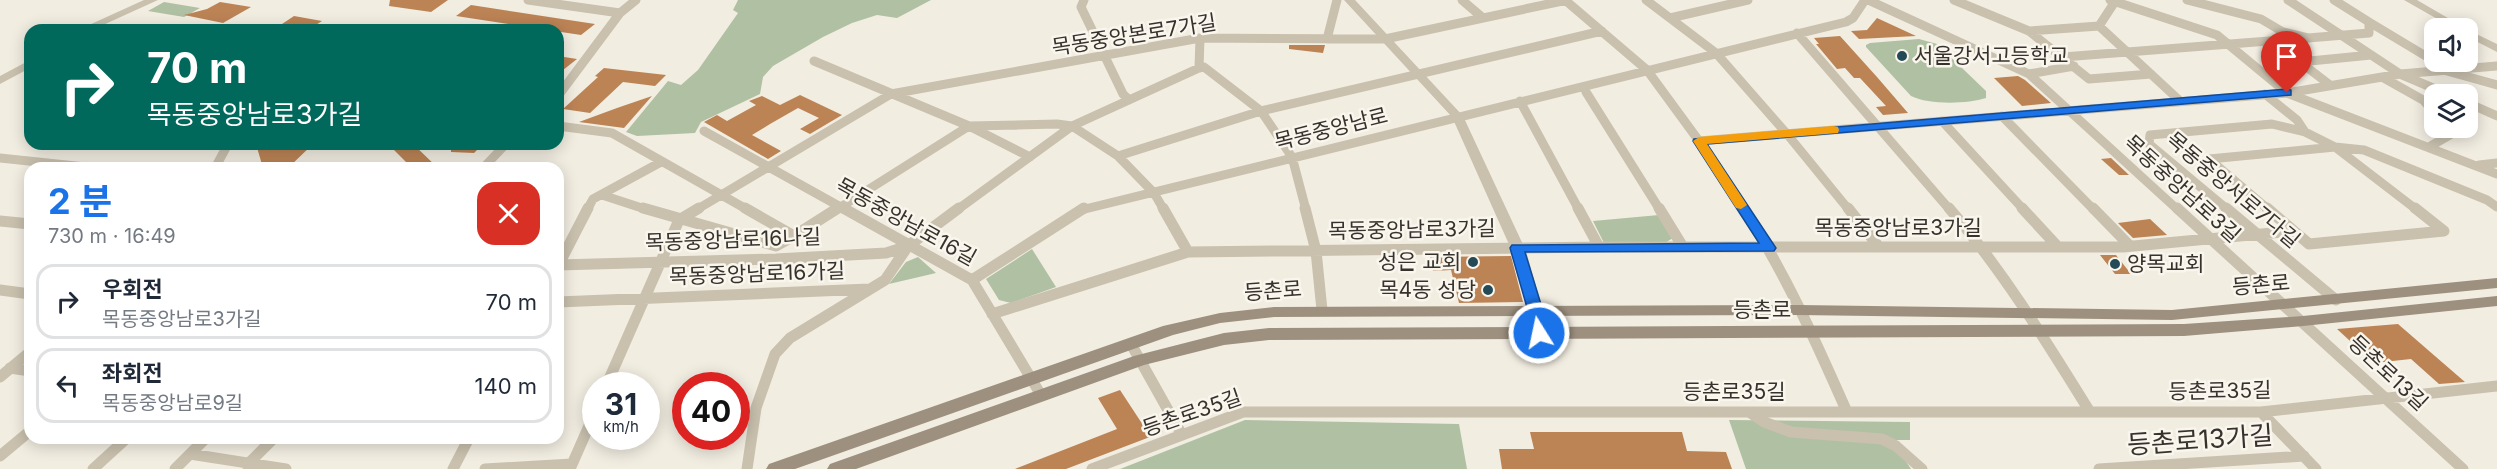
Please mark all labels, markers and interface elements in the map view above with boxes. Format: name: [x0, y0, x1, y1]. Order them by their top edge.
street label: 목동중앙본로7가길: [1050, 9, 1218, 60]
map controls: [2424, 18, 2478, 138]
button: sound: [2424, 18, 2478, 72]
pin: [2261, 31, 2312, 93]
icon: arrive: [2270, 40, 2303, 73]
text: 70 m: [147, 42, 247, 93]
place label: 서울강서고등학교: [1914, 43, 2069, 68]
icon: right: [48, 48, 126, 126]
marker: 서울강서고등학교: [1895, 49, 1909, 63]
button: layers: [2424, 84, 2478, 138]
text: 목동중앙남로3가길: [147, 98, 362, 131]
street label: 목동중앙남로: [1272, 102, 1390, 155]
street label: 목동중앙서로7다길: [2162, 127, 2305, 253]
street label: 목동중앙남로3길: [2119, 130, 2246, 248]
street label: 목동중앙남로16길: [832, 173, 981, 271]
text: 2 분: [48, 179, 112, 223]
button: close: [477, 182, 540, 245]
street label: 목동중앙남로3가길: [1814, 215, 1982, 240]
street label: 목동중앙남로3가길: [1328, 216, 1496, 243]
text: 730 m · 16:49: [48, 224, 176, 248]
street label: 목동중앙남로16나길: [645, 224, 821, 255]
place label: 성은 교회: [1378, 249, 1461, 274]
place label: 양목교회: [2127, 251, 2204, 276]
marker: 성은 교회: [1466, 255, 1480, 269]
marker: 양목교회: [2108, 257, 2122, 271]
street label: 목동중앙남로16가길: [669, 258, 845, 289]
street label: 등촌로: [2231, 270, 2291, 299]
text: 우회전: [102, 276, 163, 302]
street label: 등촌로: [1243, 276, 1303, 305]
place label: 목4동 성당: [1379, 277, 1476, 302]
marker: 목4동 성당: [1481, 283, 1495, 297]
icon: right: [51, 285, 84, 318]
text: 70 m: [486, 289, 537, 315]
street label: 등촌로: [1733, 297, 1791, 322]
position arrow: [1507, 301, 1571, 365]
text: 목동중앙남로3가길: [102, 307, 262, 331]
street label: 등촌로13길: [2344, 330, 2433, 415]
text: 좌회전: [102, 360, 163, 386]
icon: left: [51, 369, 84, 402]
speed limit sign: 40: [672, 372, 750, 450]
text: 140 m: [475, 373, 537, 399]
street label: 등촌로35길: [2168, 377, 2272, 404]
street label: 등촌로35길: [1682, 379, 1786, 404]
street label: 등촌로35길: [1139, 384, 1245, 441]
text: 31: [605, 386, 637, 422]
text: 목동중앙남로9길: [102, 391, 243, 415]
text: km/h: [603, 417, 639, 436]
street label: 등촌로13가길: [2126, 419, 2274, 460]

